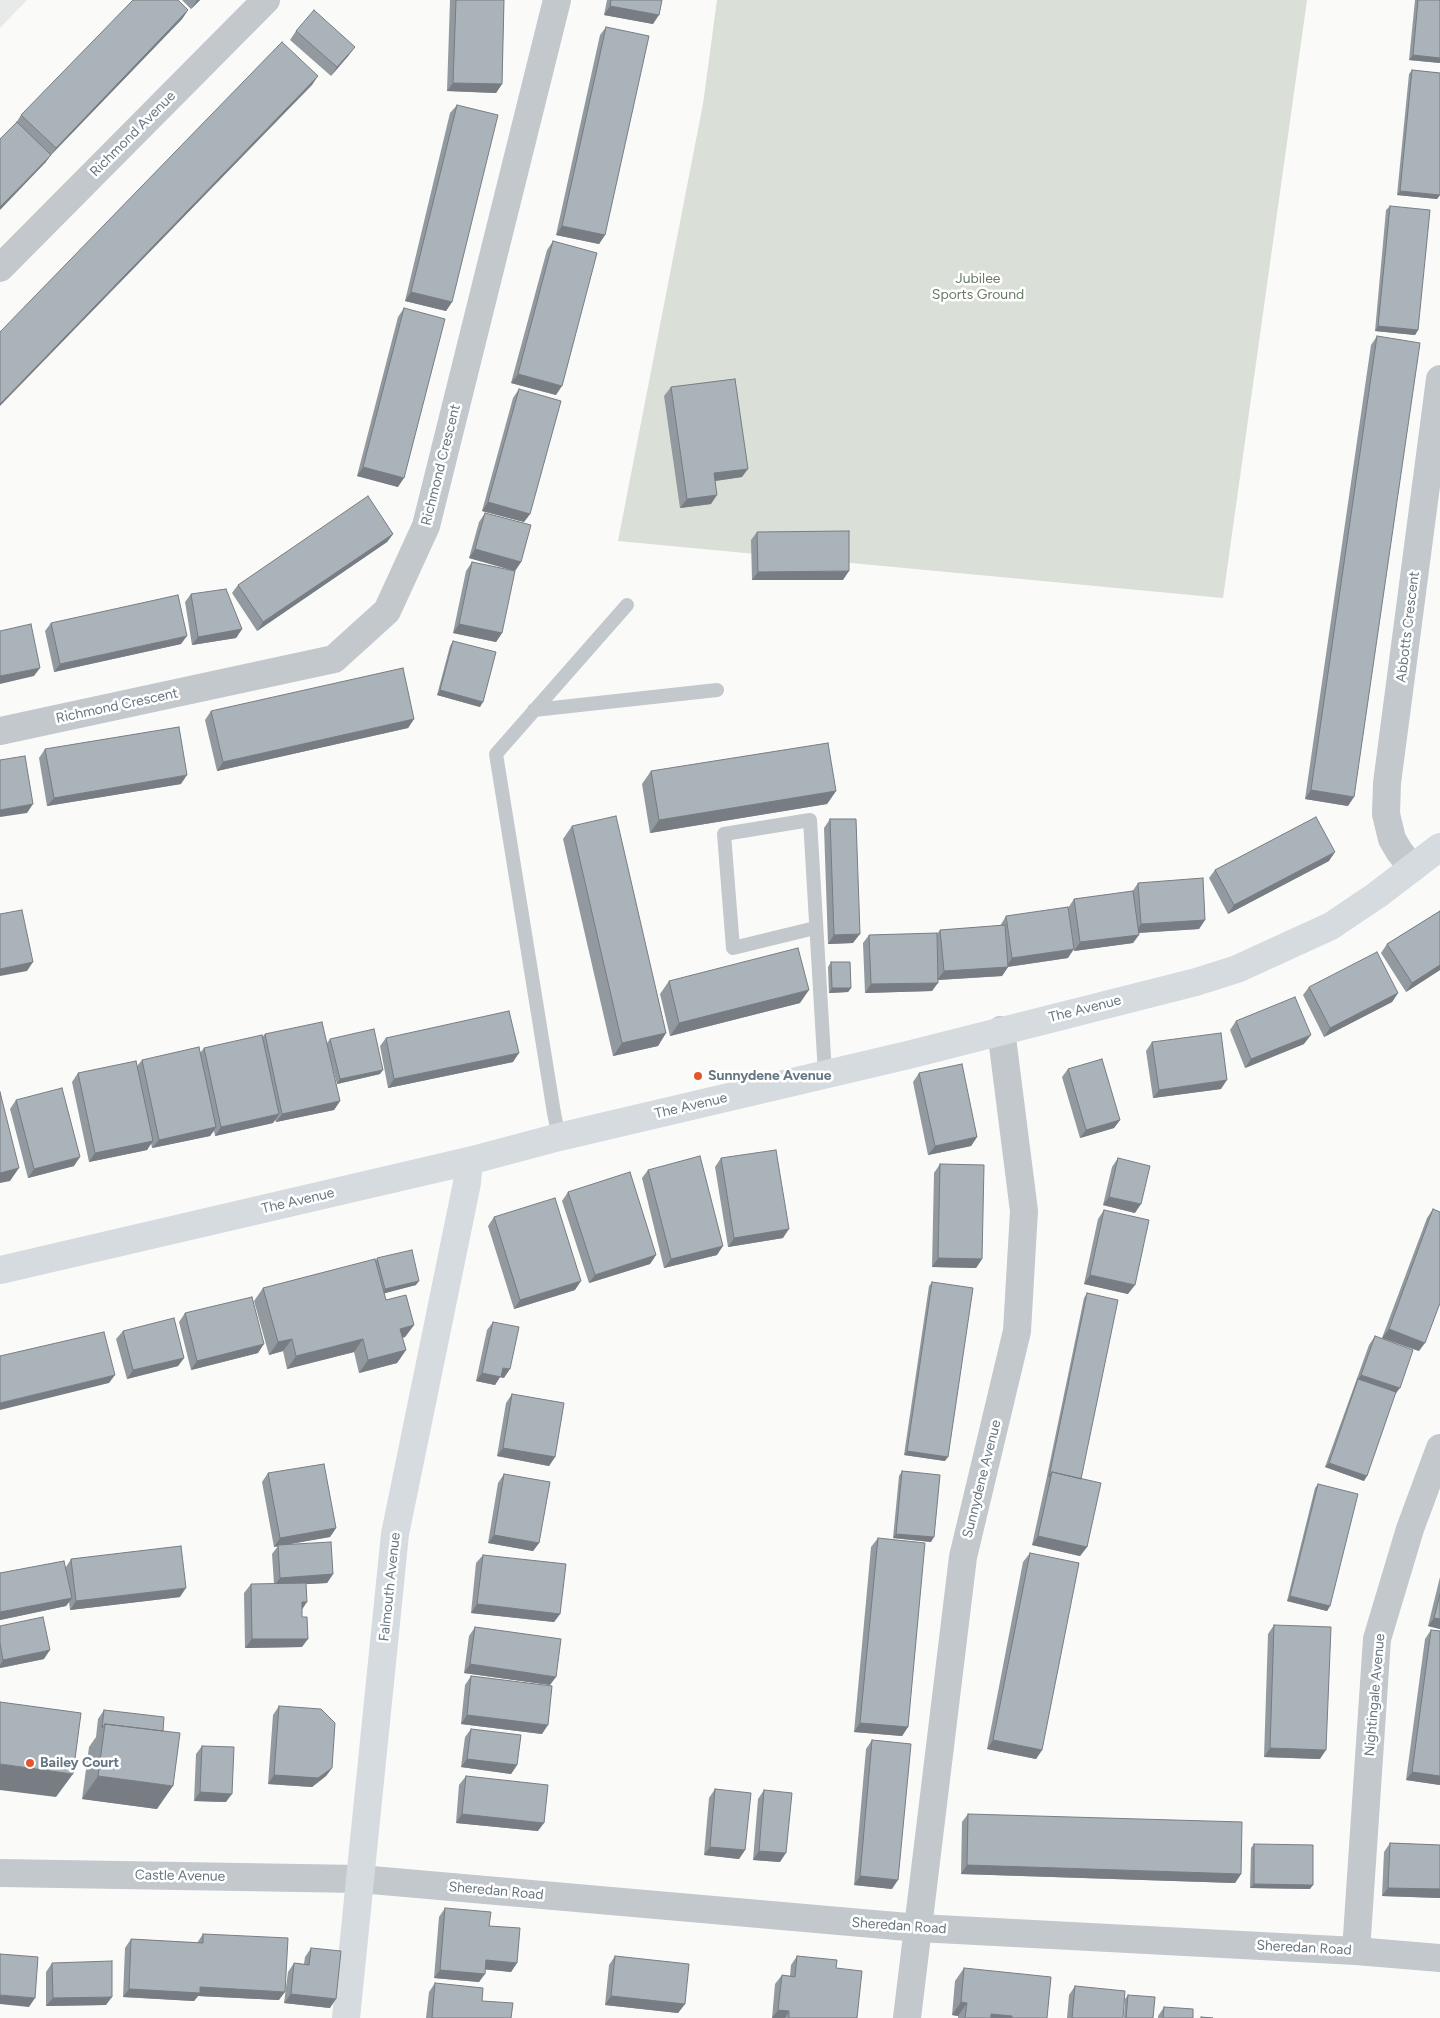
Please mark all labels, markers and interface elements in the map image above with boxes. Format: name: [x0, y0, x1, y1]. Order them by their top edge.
street label: Richmond Avenue: [87, 88, 179, 180]
park label: Jubilee Sports Ground: [932, 271, 1024, 304]
street label: Richmond Crescent: [418, 403, 464, 527]
street label: Abbotts Crescent: [1393, 570, 1423, 684]
street label: Richmond Crescent: [54, 685, 180, 727]
street label: The Avenue: [1047, 992, 1123, 1026]
place label: Sunnydene Avenue: [708, 1068, 832, 1084]
marker: Sunnydene Avenue: [692, 1070, 704, 1082]
street label: The Avenue: [653, 1089, 729, 1123]
street label: The Avenue: [260, 1184, 336, 1218]
street label: Sunnydene Avenue: [959, 1418, 1005, 1540]
street label: Falmouth Avenue: [376, 1532, 404, 1642]
street label: Nightingale Avenue: [1361, 1633, 1389, 1757]
place label: Bailey Court: [40, 1755, 119, 1771]
marker: Bailey Court: [24, 1757, 36, 1769]
street label: Castle Avenue: [135, 1867, 225, 1885]
street label: Sheredan Road: [448, 1878, 544, 1904]
street label: Sheredan Road: [851, 1914, 947, 1938]
street label: Sheredan Road: [1256, 1937, 1352, 1959]

